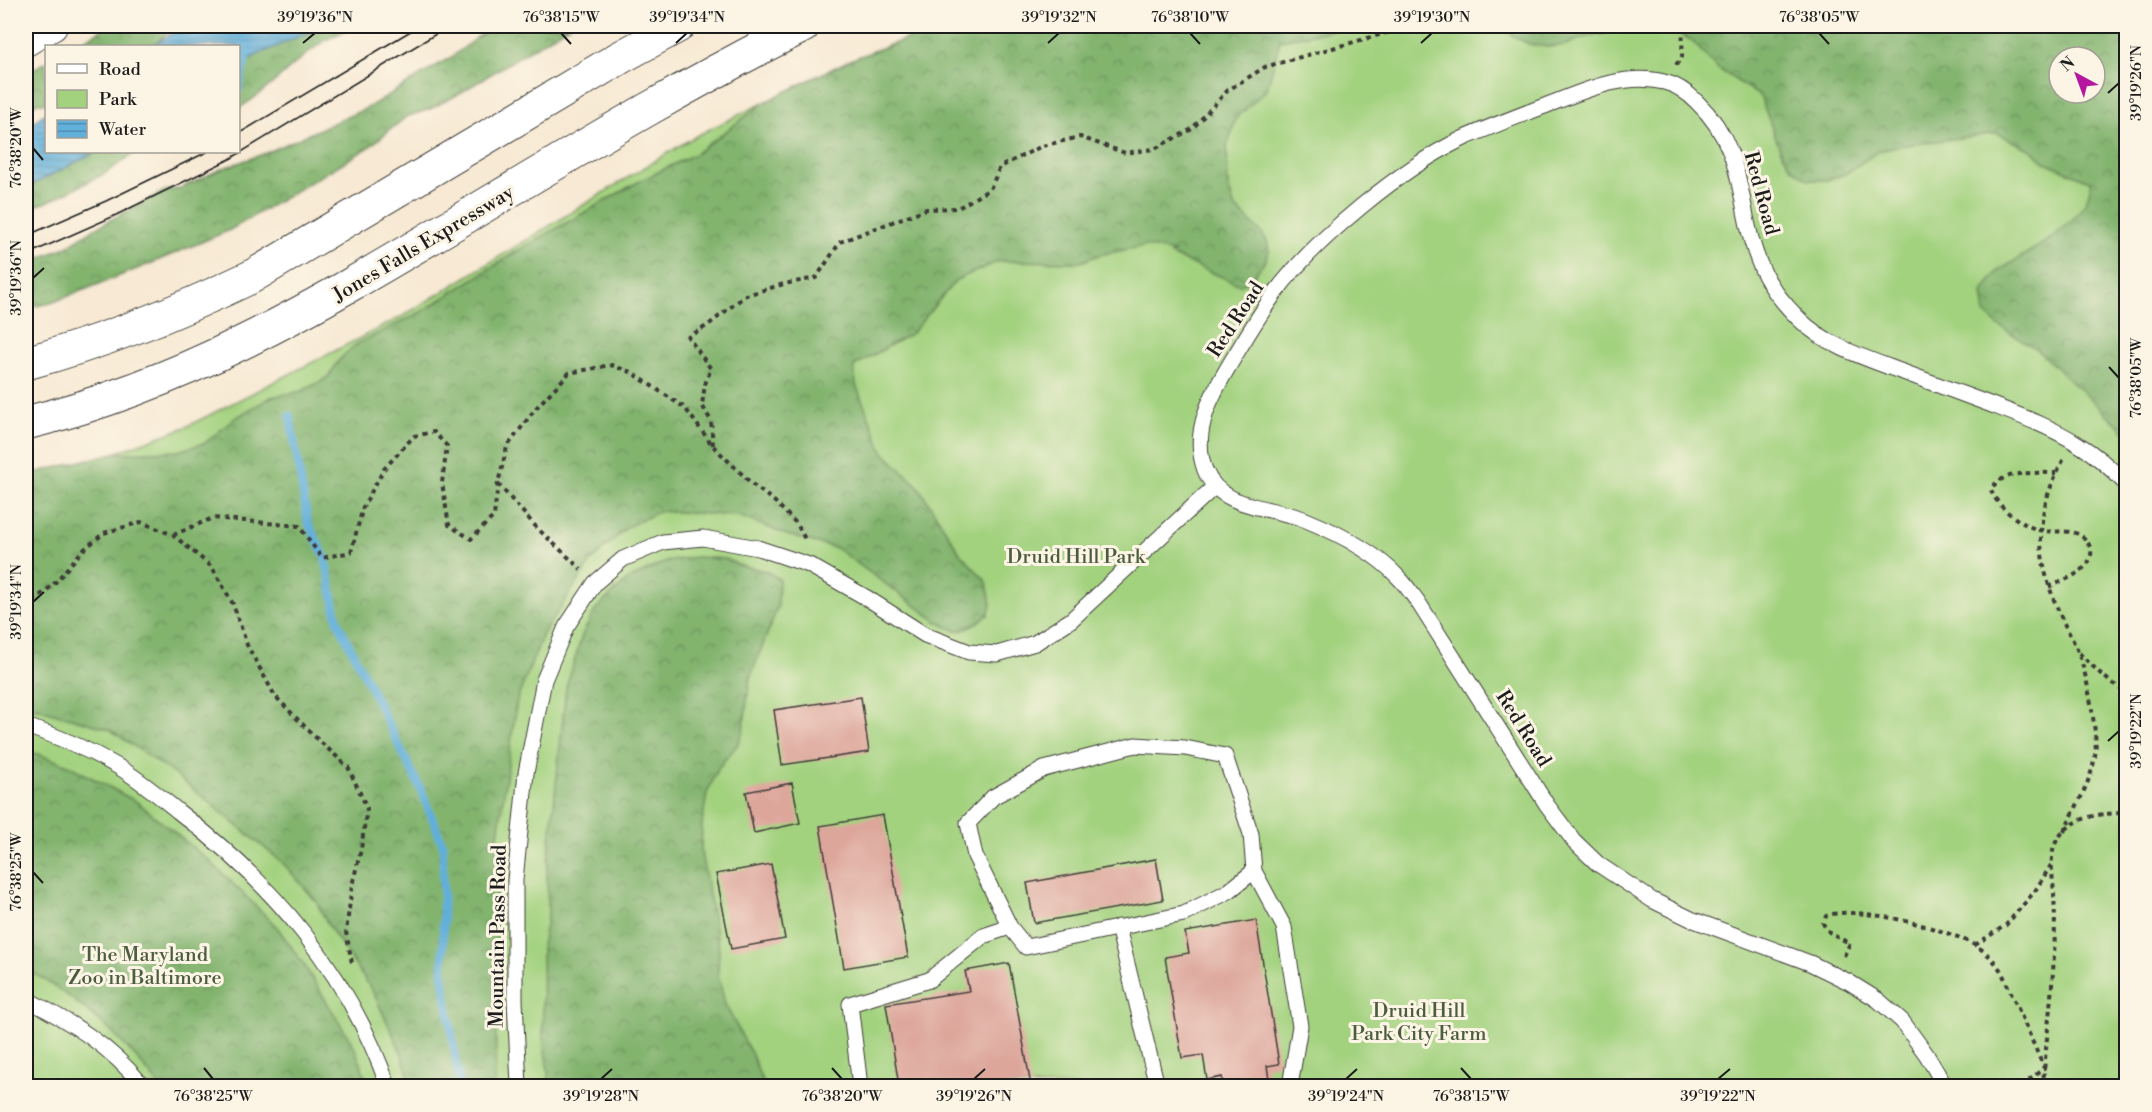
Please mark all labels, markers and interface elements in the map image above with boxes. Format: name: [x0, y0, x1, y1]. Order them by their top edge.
text: 39°19'36"N: [277, 8, 353, 27]
text: 76°38'15"W: [523, 8, 600, 27]
text: 39°19'34"N: [649, 8, 725, 27]
text: 39°19'32"N: [1021, 8, 1097, 27]
text: 76°38'10"W: [1151, 8, 1229, 27]
text: 39°19'30"N: [1394, 8, 1470, 27]
text: 76°38'05"W: [1779, 8, 1859, 27]
legend: [45, 45, 240, 153]
north arrow: [2047, 45, 2107, 105]
text: 39°19'26"N: [2127, 45, 2146, 121]
text: N: [2056, 53, 2079, 76]
text: Road: [99, 58, 142, 81]
text: Park: [99, 88, 138, 111]
text: 76°38'20"W: [7, 107, 26, 188]
text: Water: [98, 118, 147, 141]
street label: Red Road: [1737, 149, 1784, 239]
street label: Jones Falls Expressway: [328, 180, 519, 309]
text: 39°19'36"N: [7, 240, 26, 316]
street label: Red Road: [1202, 277, 1270, 363]
text: 76°38'05"W: [2127, 338, 2146, 418]
park label: Druid Hill Park: [1007, 545, 1147, 570]
text: 39°19'34"N: [7, 564, 26, 640]
street label: Red Road: [1489, 686, 1556, 772]
text: 39°19'22"N: [2127, 693, 2146, 769]
text: 76°38'25"W: [7, 832, 26, 911]
street label: Mountain Pass Road: [484, 844, 513, 1028]
park label: The Maryland Zoo in Baltimore: [68, 943, 222, 991]
park label: Druid Hill Park City Farm: [1351, 999, 1487, 1047]
text: 76°38'25"W: [174, 1087, 253, 1106]
text: 39°19'28"N: [563, 1087, 639, 1106]
text: 76°38'20"W: [802, 1087, 883, 1106]
text: 39°19'26"N: [936, 1087, 1012, 1106]
text: 39°19'24"N: [1308, 1087, 1384, 1106]
text: 76°38'15"W: [1433, 1087, 1510, 1106]
text: 39°19'22"N: [1680, 1087, 1756, 1106]

